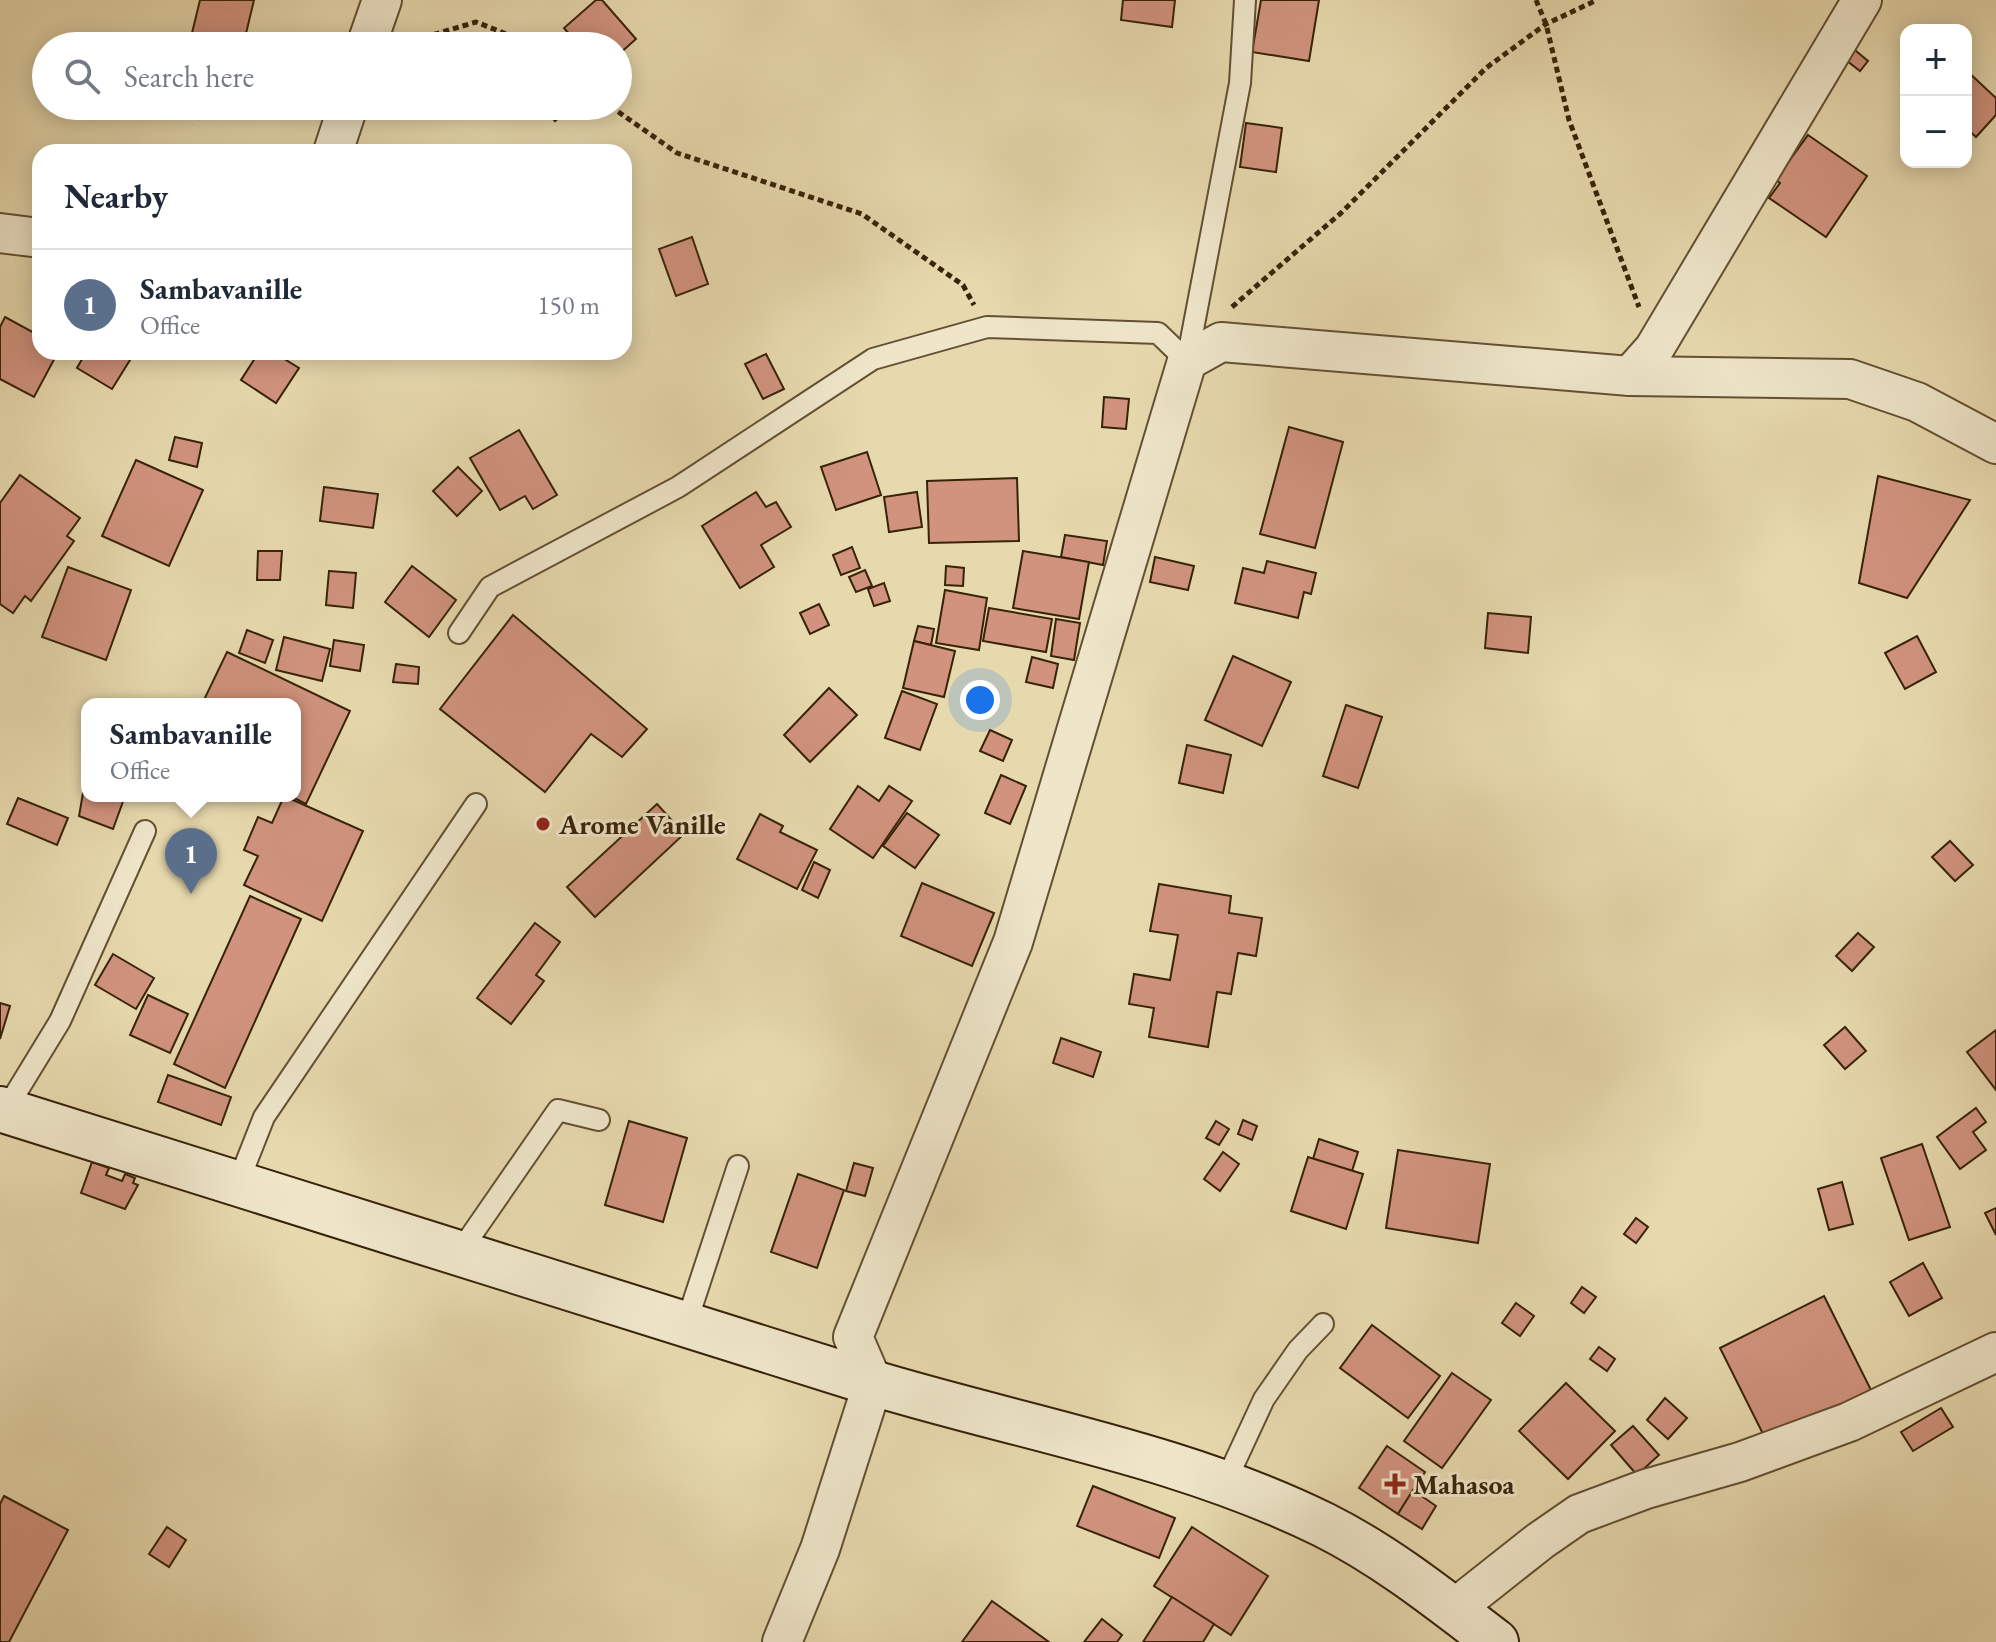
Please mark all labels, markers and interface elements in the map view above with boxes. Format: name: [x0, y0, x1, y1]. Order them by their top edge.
map controls: [1900, 24, 1972, 168]
button: +: [1900, 24, 1972, 96]
search box: [32, 32, 632, 120]
icon: search: [60, 54, 104, 98]
text: Search here: [124, 57, 254, 96]
button: −: [1900, 96, 1972, 168]
text: Nearby: [64, 174, 168, 218]
text: Sambavanille: [140, 269, 302, 308]
text: 1: [83, 288, 97, 322]
text: 150 m: [537, 288, 600, 322]
text: Office: [140, 308, 200, 342]
your location: [960, 680, 1000, 720]
popup: [81, 698, 301, 802]
text: Sambavanille: [110, 714, 272, 753]
text: Office: [110, 753, 170, 787]
place label: Arome Vanille: [558, 806, 726, 842]
marker: Arome Vanille: [534, 815, 552, 833]
pin: 1: [165, 828, 217, 894]
place label: Mahasoa: [1413, 1466, 1515, 1502]
marker: Mahasoa: [1384, 1473, 1406, 1495]

